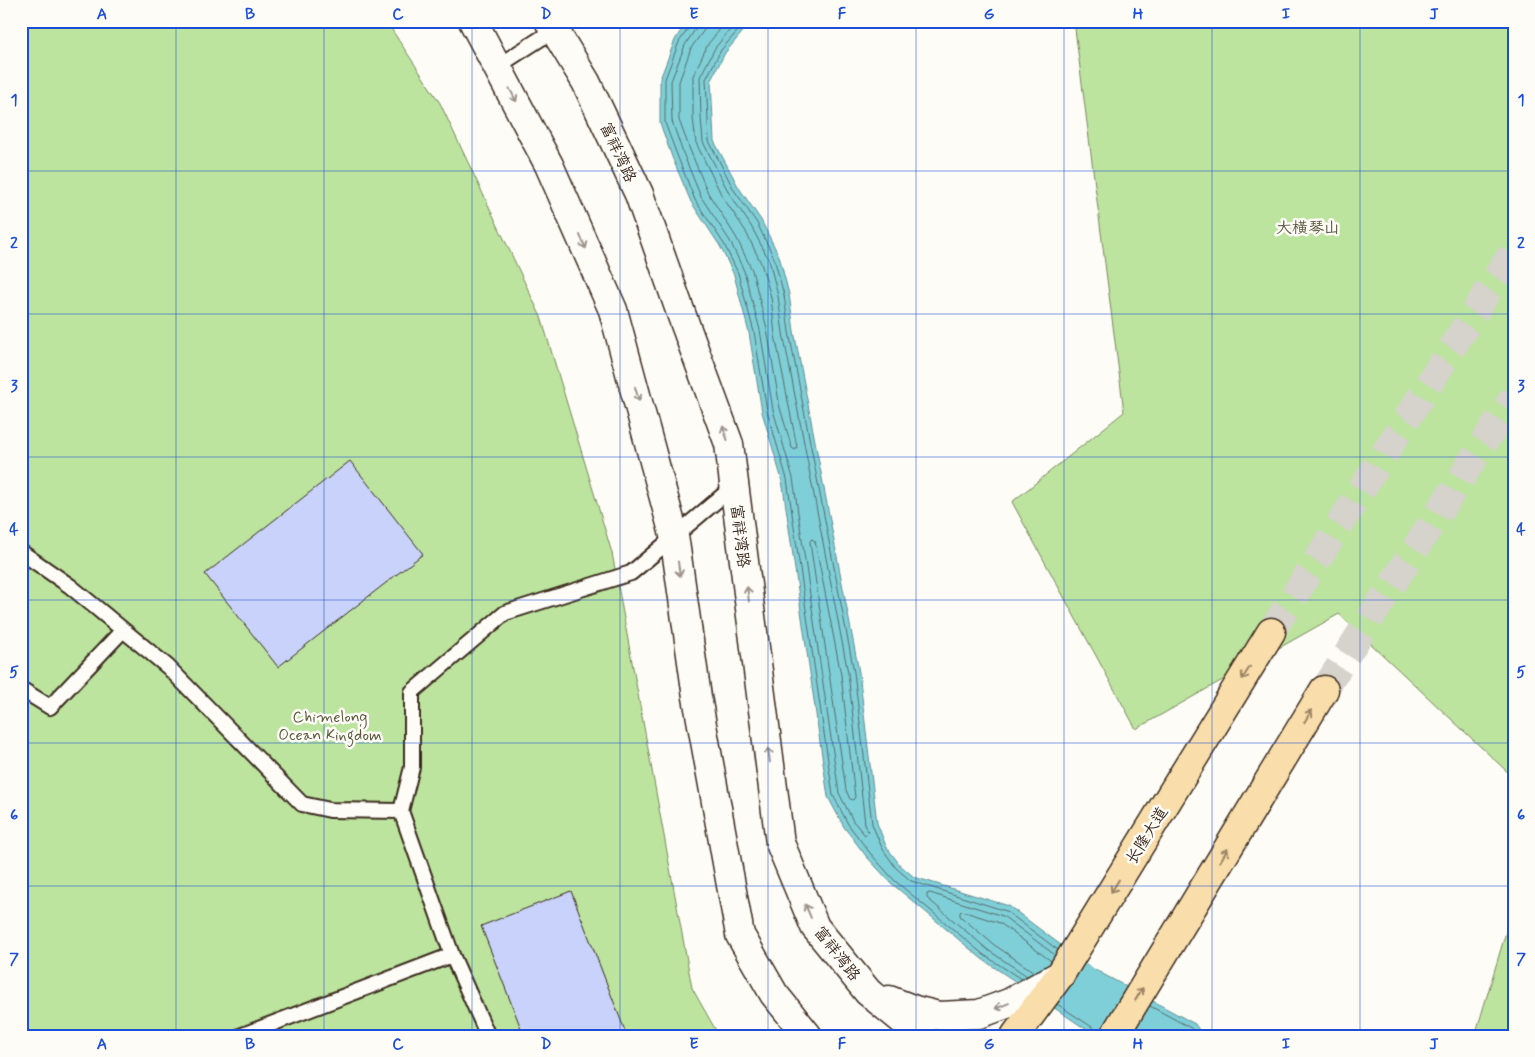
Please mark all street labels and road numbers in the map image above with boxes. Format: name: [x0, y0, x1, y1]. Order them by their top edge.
street label: 富祥湾路: [595, 119, 641, 186]
street label: 富祥湾路: [725, 503, 754, 569]
street label: 长隆大道: [1121, 803, 1173, 869]
street label: 富祥湾路: [809, 922, 865, 986]

